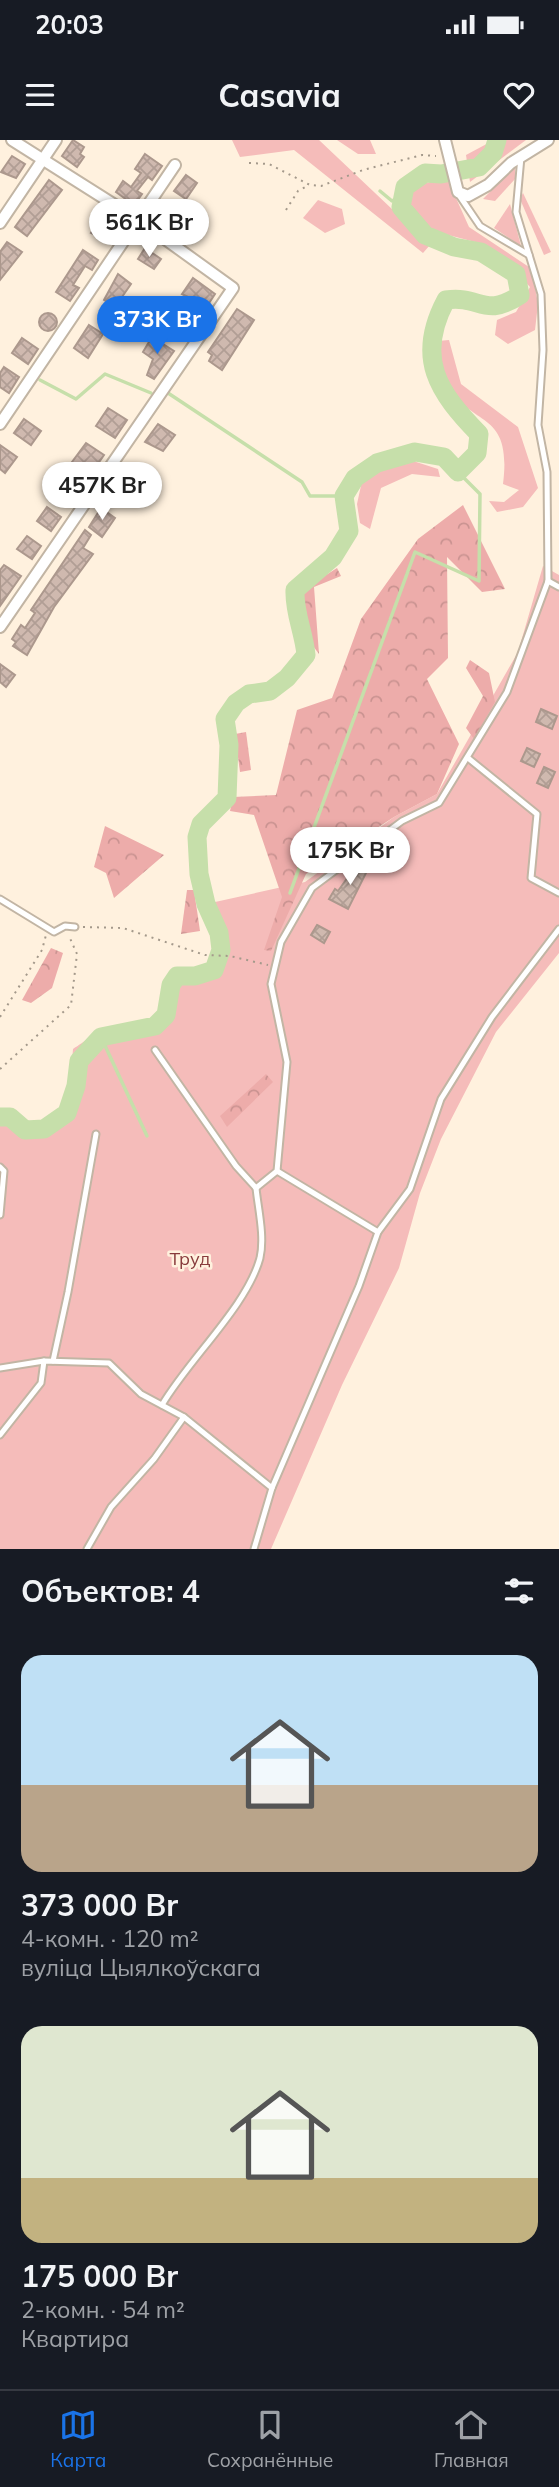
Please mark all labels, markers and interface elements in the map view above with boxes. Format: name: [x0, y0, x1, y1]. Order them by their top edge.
text: 20:03: [35, 8, 104, 41]
text: Casavia: [218, 75, 341, 115]
icon: menu: [21, 76, 59, 114]
icon: heart: [500, 76, 538, 114]
pin: 561K Br: [84, 200, 214, 259]
text: 561K Br: [105, 207, 193, 236]
pin: 373K Br: [92, 296, 222, 356]
text: 373K Br: [113, 304, 201, 333]
pin: 457K Br: [37, 462, 167, 522]
text: 457K Br: [58, 470, 146, 499]
pin: 175K Br: [285, 828, 415, 887]
text: 175K Br: [306, 835, 394, 864]
park label: Труд: [170, 1247, 210, 1270]
text: Объектов: 4: [21, 1572, 200, 1610]
icon: filters: [500, 1572, 538, 1610]
icon: home: [217, 1701, 343, 1827]
text: 373 000 Br: [21, 1886, 178, 1924]
text: 4-комн. · 120 m²: [21, 1924, 199, 1953]
text: вуліца Цыялкоўскага: [21, 1953, 261, 1982]
icon: home: [217, 2072, 343, 2198]
text: 175 000 Br: [21, 2257, 178, 2295]
text: 2-комн. · 54 m²: [21, 2295, 185, 2324]
text: Квартира: [21, 2324, 129, 2353]
tab: Карта: [50, 2406, 106, 2472]
tab: Сохранённые: [207, 2406, 333, 2472]
tab: Главная: [434, 2406, 509, 2472]

